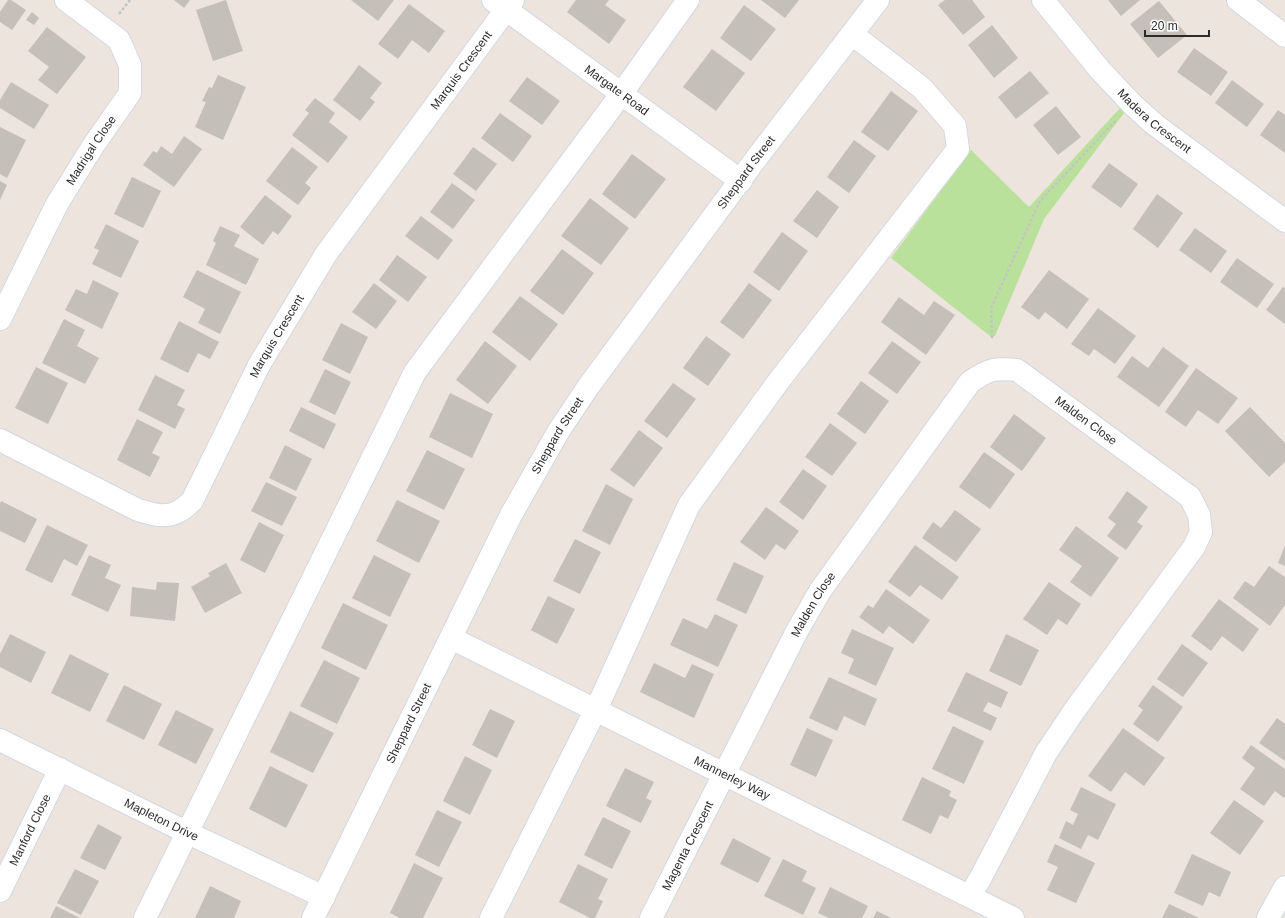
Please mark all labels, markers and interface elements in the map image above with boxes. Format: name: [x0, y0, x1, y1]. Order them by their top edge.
scale bar: [1145, 12, 1209, 38]
text: 20 m: [1151, 19, 1178, 33]
street label: Marquis Crescent: [428, 28, 495, 112]
street label: Margate Road: [582, 62, 651, 118]
street label: Madera Crescent: [1115, 86, 1194, 156]
street label: Madrigal Close: [63, 113, 119, 188]
street label: Sheppard Street: [714, 133, 778, 212]
street label: Marquis Crescent: [247, 292, 307, 380]
street label: Malden Close: [1052, 393, 1120, 448]
street label: Sheppard Street: [529, 394, 587, 477]
street label: Malden Close: [788, 569, 838, 639]
street label: Sheppard Street: [383, 680, 435, 766]
street label: Mannerley Way: [692, 753, 772, 803]
street label: Manford Close: [6, 792, 54, 868]
street label: Mapleton Drive: [122, 796, 201, 844]
street label: Magenta Crescent: [659, 798, 717, 893]

